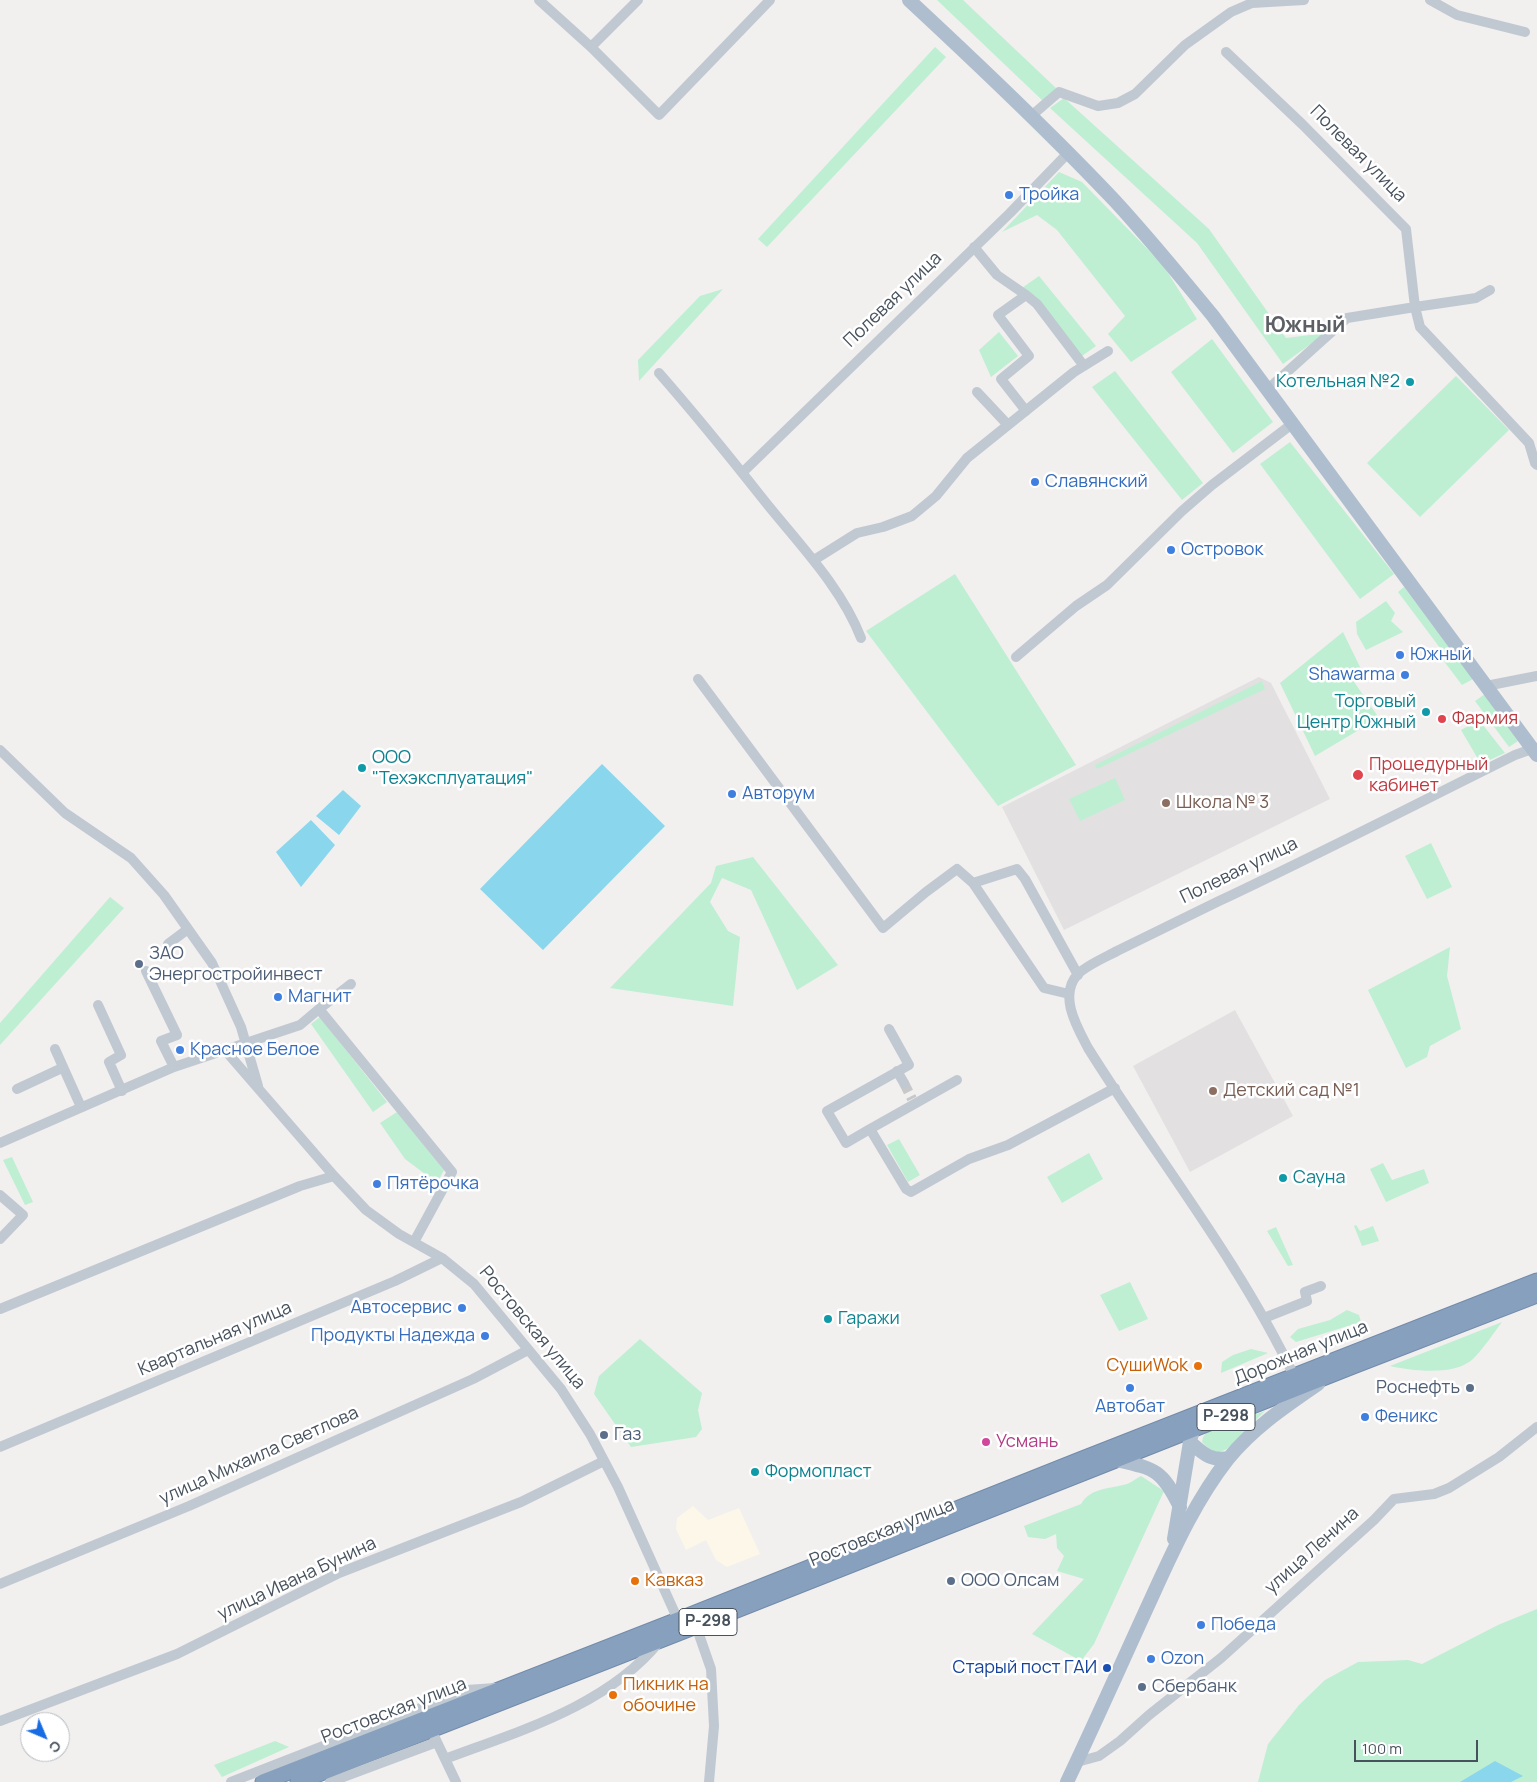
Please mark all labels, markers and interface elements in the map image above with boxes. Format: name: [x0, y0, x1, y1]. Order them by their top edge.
street label: Полевая улица: [1305, 101, 1411, 207]
place label: Тройка: [1019, 184, 1079, 206]
marker: Тройка: [1003, 189, 1015, 201]
street label: Полевая улица: [839, 248, 947, 352]
district label: Южный: [1265, 313, 1345, 339]
place label: Котельная №2: [1276, 371, 1400, 393]
marker: Котельная №2: [1404, 376, 1416, 388]
place label: Славянский: [1045, 471, 1148, 493]
marker: Славянский: [1029, 476, 1041, 488]
place label: Островок: [1181, 539, 1263, 561]
marker: Островок: [1165, 544, 1177, 556]
place label: Южный: [1410, 644, 1472, 666]
marker: Южный: [1394, 649, 1406, 661]
place label: Shawarma: [1309, 664, 1395, 686]
marker: Shawarma: [1399, 669, 1411, 681]
place label: Торговый Центр Южный: [1297, 691, 1416, 734]
marker: Торговый Центр Южный: [1420, 706, 1432, 718]
place label: Фармия: [1452, 708, 1518, 730]
marker: Фармия: [1436, 713, 1448, 725]
place label: ООО "Техэксплуатация": [372, 747, 533, 790]
place label: Процедурный кабинет: [1369, 754, 1488, 796]
marker: ООО "Техэксплуатация": [356, 762, 368, 774]
marker: Процедурный кабинет: [1351, 768, 1365, 782]
place label: Авторум: [742, 783, 815, 805]
marker: Авторум: [726, 788, 738, 800]
place label: Школа № 3: [1176, 792, 1269, 814]
marker: Школа № 3: [1160, 797, 1172, 809]
street label: Полевая улица: [1177, 833, 1301, 909]
place label: ЗАО Энергостройинвест: [149, 943, 323, 986]
marker: ЗАО Энергостройинвест: [133, 958, 145, 970]
place label: Магнит: [288, 986, 351, 1008]
marker: Магнит: [272, 991, 284, 1003]
place label: Красное Белое: [190, 1039, 320, 1061]
marker: Красное Белое: [174, 1044, 186, 1056]
place label: Детский сад №1: [1223, 1080, 1360, 1102]
marker: Детский сад №1: [1207, 1085, 1219, 1097]
place label: Сауна: [1293, 1167, 1345, 1189]
marker: Сауна: [1277, 1172, 1289, 1184]
place label: Пятёрочка: [387, 1173, 479, 1195]
marker: Пятёрочка: [371, 1178, 383, 1190]
street label: Ростовская улица: [474, 1262, 590, 1394]
street label: Квартальная улица: [135, 1297, 295, 1381]
place label: Автосервис: [350, 1297, 452, 1319]
marker: Автосервис: [456, 1302, 468, 1314]
place label: Гаражи: [838, 1308, 900, 1330]
marker: Гаражи: [822, 1313, 834, 1325]
street label: Дорожная улица: [1231, 1316, 1371, 1390]
place label: Продукты Надежда: [311, 1325, 475, 1347]
marker: Продукты Надежда: [479, 1330, 491, 1342]
place label: CушиWok: [1106, 1355, 1188, 1377]
marker: CушиWok: [1192, 1360, 1204, 1372]
place label: Роснефть: [1376, 1377, 1460, 1399]
marker: Автобат: [1124, 1382, 1136, 1394]
marker: Роснефть: [1464, 1382, 1476, 1394]
place label: Автобат: [1095, 1396, 1165, 1418]
street label: улица Михаила Светлова: [156, 1402, 362, 1510]
road number: Р-298: [1197, 1404, 1255, 1430]
place label: Феникс: [1375, 1406, 1438, 1428]
marker: Феникс: [1359, 1411, 1371, 1423]
place label: Газ: [614, 1424, 641, 1446]
marker: Газ: [598, 1429, 610, 1441]
place label: Усмань: [996, 1431, 1058, 1453]
marker: Усмань: [980, 1436, 992, 1448]
place label: Формопласт: [765, 1461, 872, 1483]
marker: Формопласт: [749, 1466, 761, 1478]
street label: Ростовская улица: [807, 1494, 957, 1572]
street label: улица Ленина: [1261, 1503, 1363, 1599]
street label: улица Ивана Бунина: [214, 1533, 380, 1625]
place label: Кавказ: [645, 1570, 703, 1592]
place label: ООО Олсам: [961, 1570, 1059, 1592]
marker: Кавказ: [629, 1575, 641, 1587]
marker: ООО Олсам: [945, 1575, 957, 1587]
road number: Р-298: [679, 1608, 737, 1635]
place label: Победа: [1211, 1614, 1276, 1636]
marker: Победа: [1195, 1619, 1207, 1631]
place label: Ozon: [1161, 1648, 1204, 1670]
marker: Ozon: [1145, 1653, 1157, 1665]
place label: Старый пост ГАИ: [953, 1657, 1097, 1679]
marker: Старый пост ГАИ: [1101, 1662, 1113, 1674]
street label: Ростовская улица: [318, 1673, 470, 1749]
place label: Пикник на обочине: [623, 1674, 709, 1716]
place label: Сбербанк: [1152, 1676, 1237, 1698]
marker: Сбербанк: [1136, 1681, 1148, 1693]
marker: Пикник на обочине: [607, 1689, 619, 1701]
north arrow: [20, 1712, 70, 1762]
scale bar: [1357, 1730, 1481, 1762]
text: С: [45, 1737, 66, 1758]
text: 100 m: [1362, 1738, 1402, 1759]

